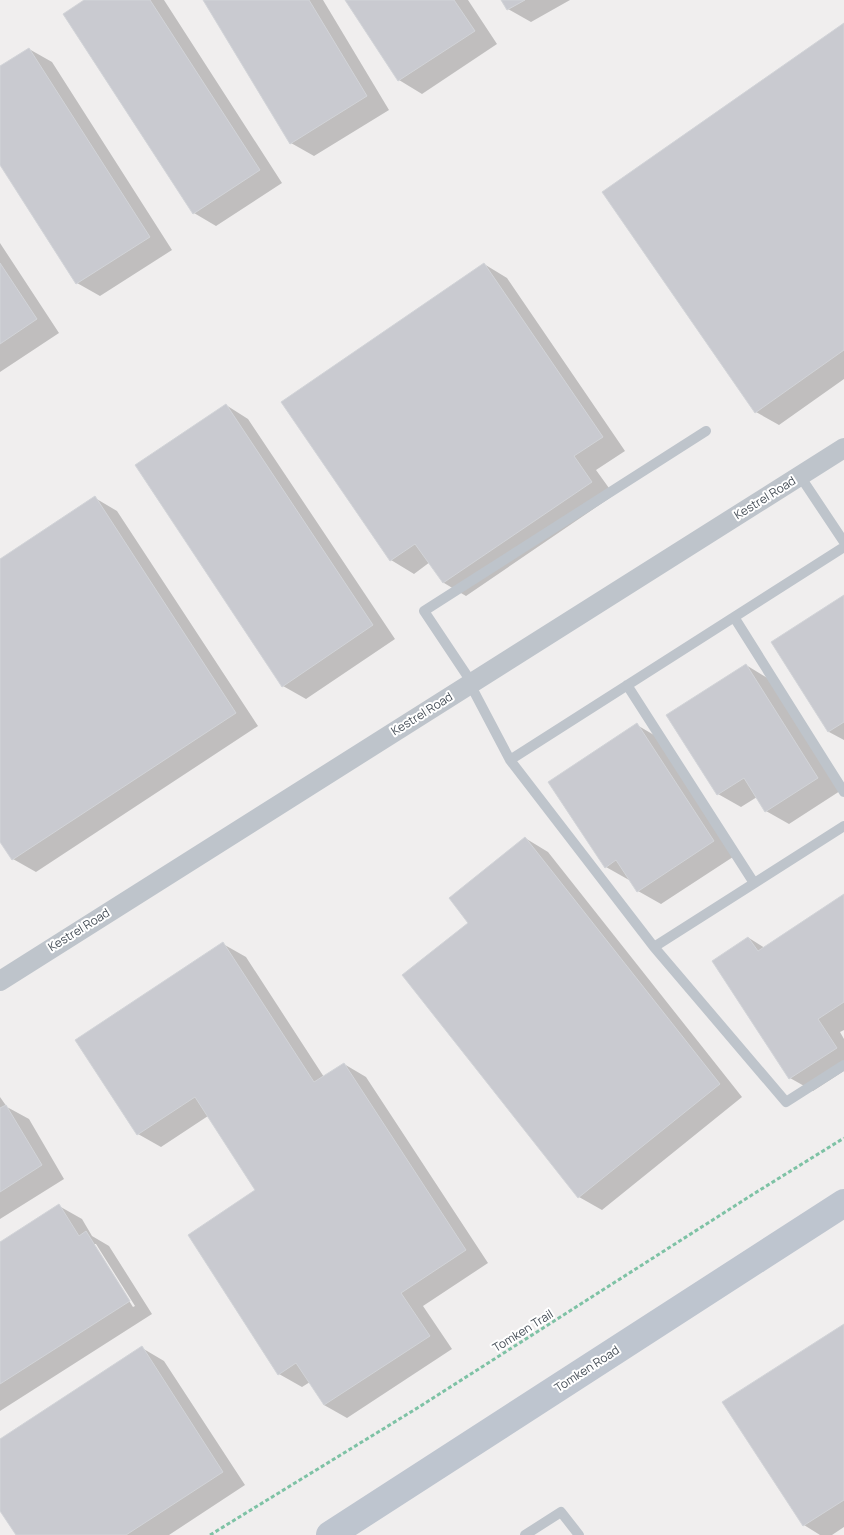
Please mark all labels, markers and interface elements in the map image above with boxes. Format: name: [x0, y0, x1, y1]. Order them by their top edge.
street label: Kestrel Road: [731, 472, 799, 523]
street label: Kestrel Road: [388, 688, 456, 739]
street label: Kestrel Road: [45, 904, 113, 955]
street label: Tomken Trail: [489, 1305, 556, 1356]
street label: Tomken Road: [551, 1341, 622, 1396]

